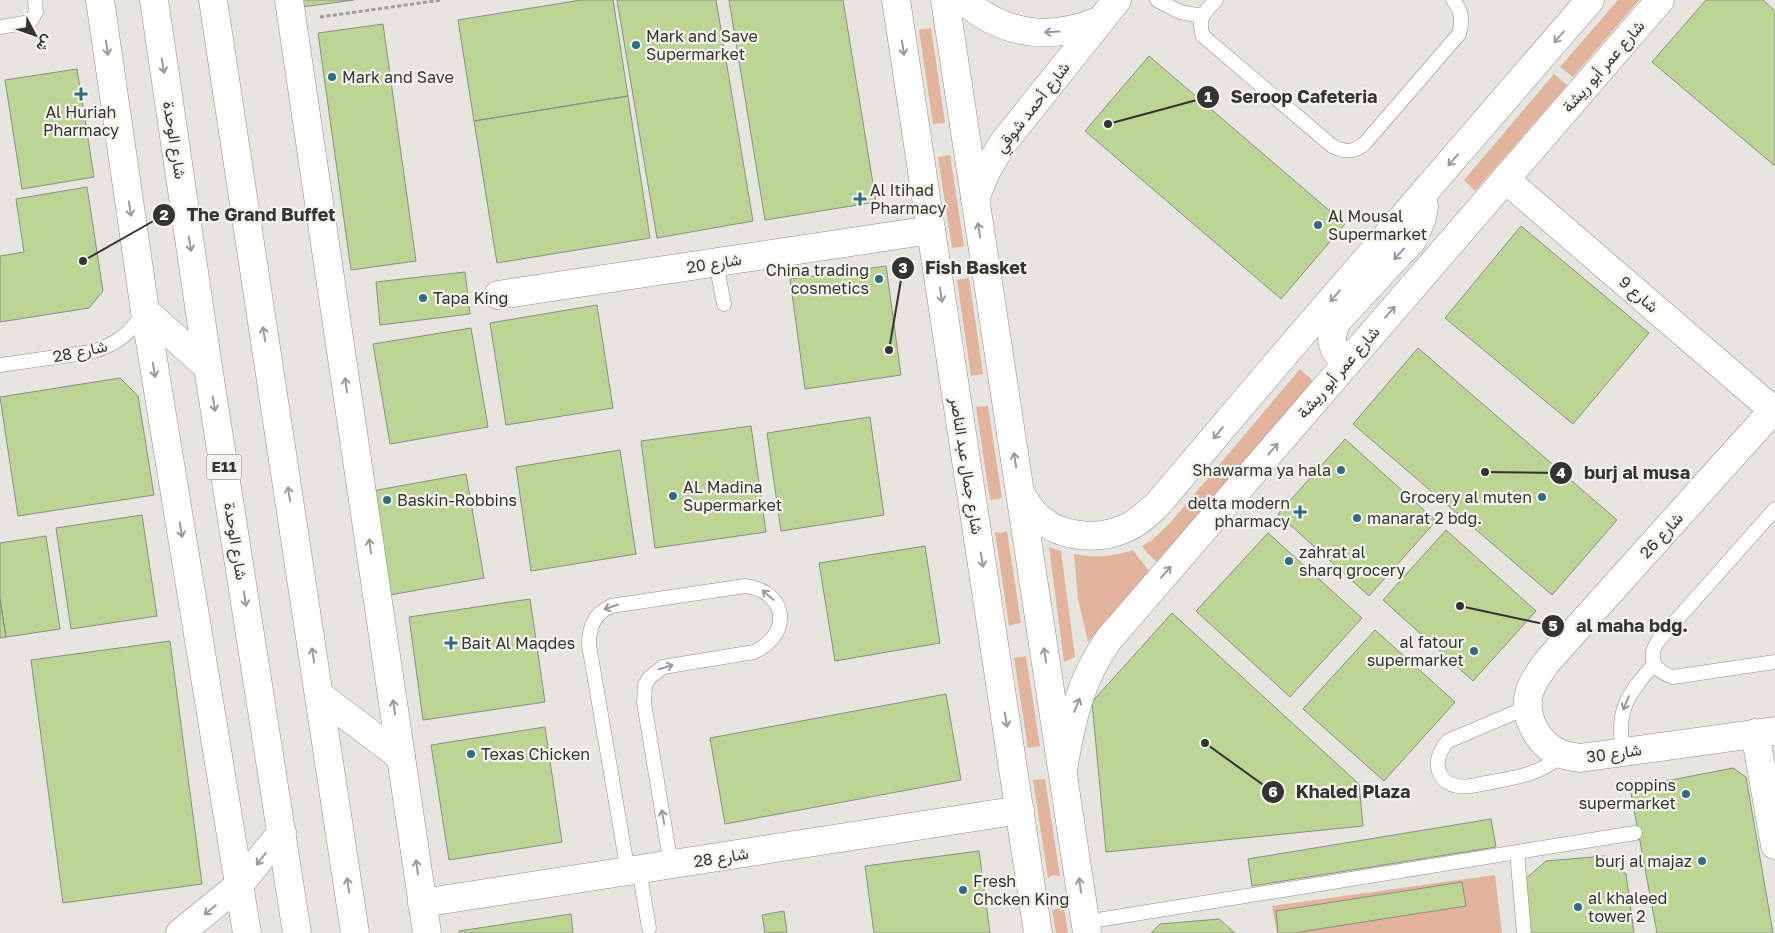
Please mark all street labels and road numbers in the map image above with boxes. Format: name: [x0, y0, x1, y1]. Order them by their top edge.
street label: شارع عمر أبو ريشة: [1557, 16, 1650, 118]
street label: شارع أحمد شوقي: [990, 58, 1077, 159]
street label: شارع الوحدة: [157, 100, 191, 181]
street label: شارع 20: [685, 249, 743, 279]
street label: شارع 9: [1614, 271, 1663, 318]
street label: شارع عمر أبو ريشة: [1292, 322, 1385, 424]
street label: شارع 28: [51, 335, 110, 368]
street label: شارع جمال عبد الناصر: [944, 395, 988, 536]
road number: E11: [206, 454, 242, 480]
street label: شارع الوحدة: [218, 501, 252, 582]
street label: شارع 26: [1635, 508, 1688, 564]
street label: شارع 30: [1585, 739, 1643, 769]
street label: شارع 28: [692, 843, 750, 873]

